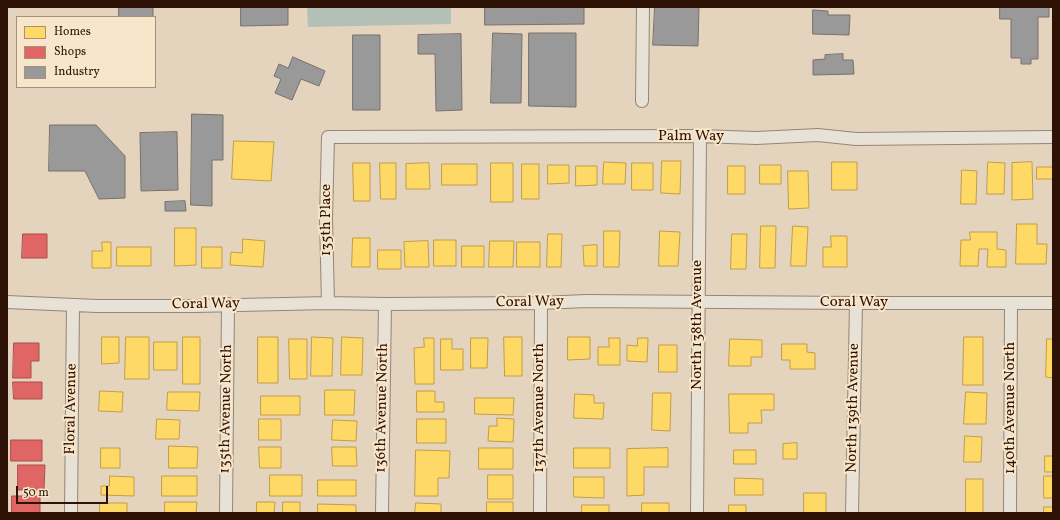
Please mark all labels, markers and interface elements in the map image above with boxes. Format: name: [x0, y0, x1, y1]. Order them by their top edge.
legend: [16, 16, 156, 88]
text: Homes: [54, 24, 91, 40]
text: Shops: [54, 44, 86, 60]
text: Industry: [54, 64, 100, 80]
street label: Palm Way: [658, 128, 724, 146]
street label: 135th Place: [318, 184, 336, 256]
street label: North 138th Avenue: [689, 260, 707, 390]
street label: Coral Way: [496, 293, 564, 313]
street label: Coral Way: [820, 294, 888, 312]
street label: Coral Way: [172, 295, 240, 315]
street label: 140th Avenue North: [1002, 342, 1020, 474]
street label: 136th Avenue North: [373, 343, 393, 473]
street label: 137th Avenue North: [531, 343, 549, 473]
street label: North 139th Avenue: [844, 343, 864, 473]
street label: 135th Avenue North: [217, 344, 237, 474]
street label: Floral Avenue: [62, 363, 82, 455]
scale bar: [18, 478, 110, 504]
text: 50 m: [23, 485, 49, 501]

